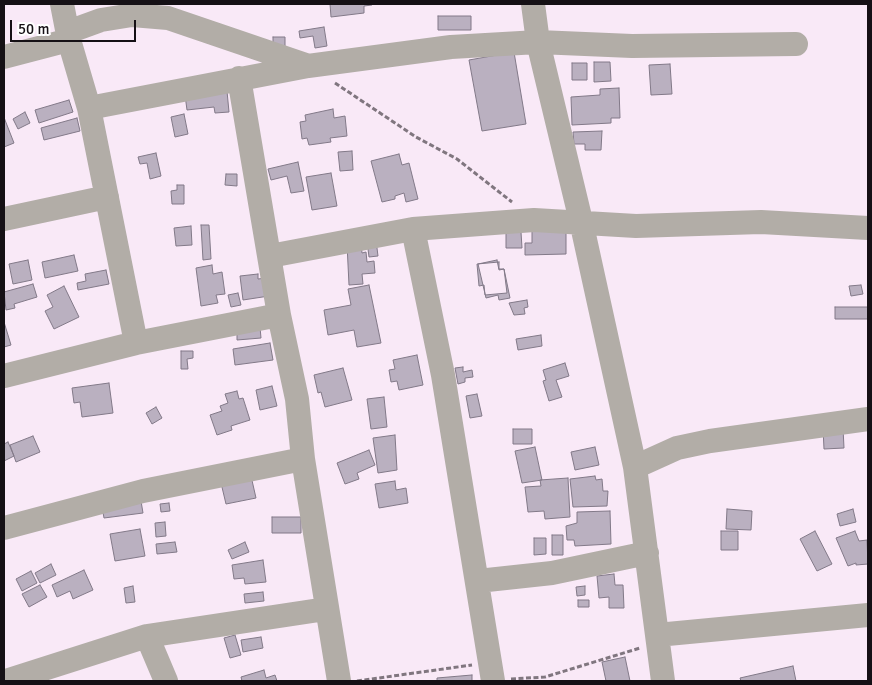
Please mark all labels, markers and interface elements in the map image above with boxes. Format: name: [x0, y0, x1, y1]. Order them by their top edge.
scale bar: [12, 10, 139, 42]
text: 50 m: [18, 20, 49, 38]

